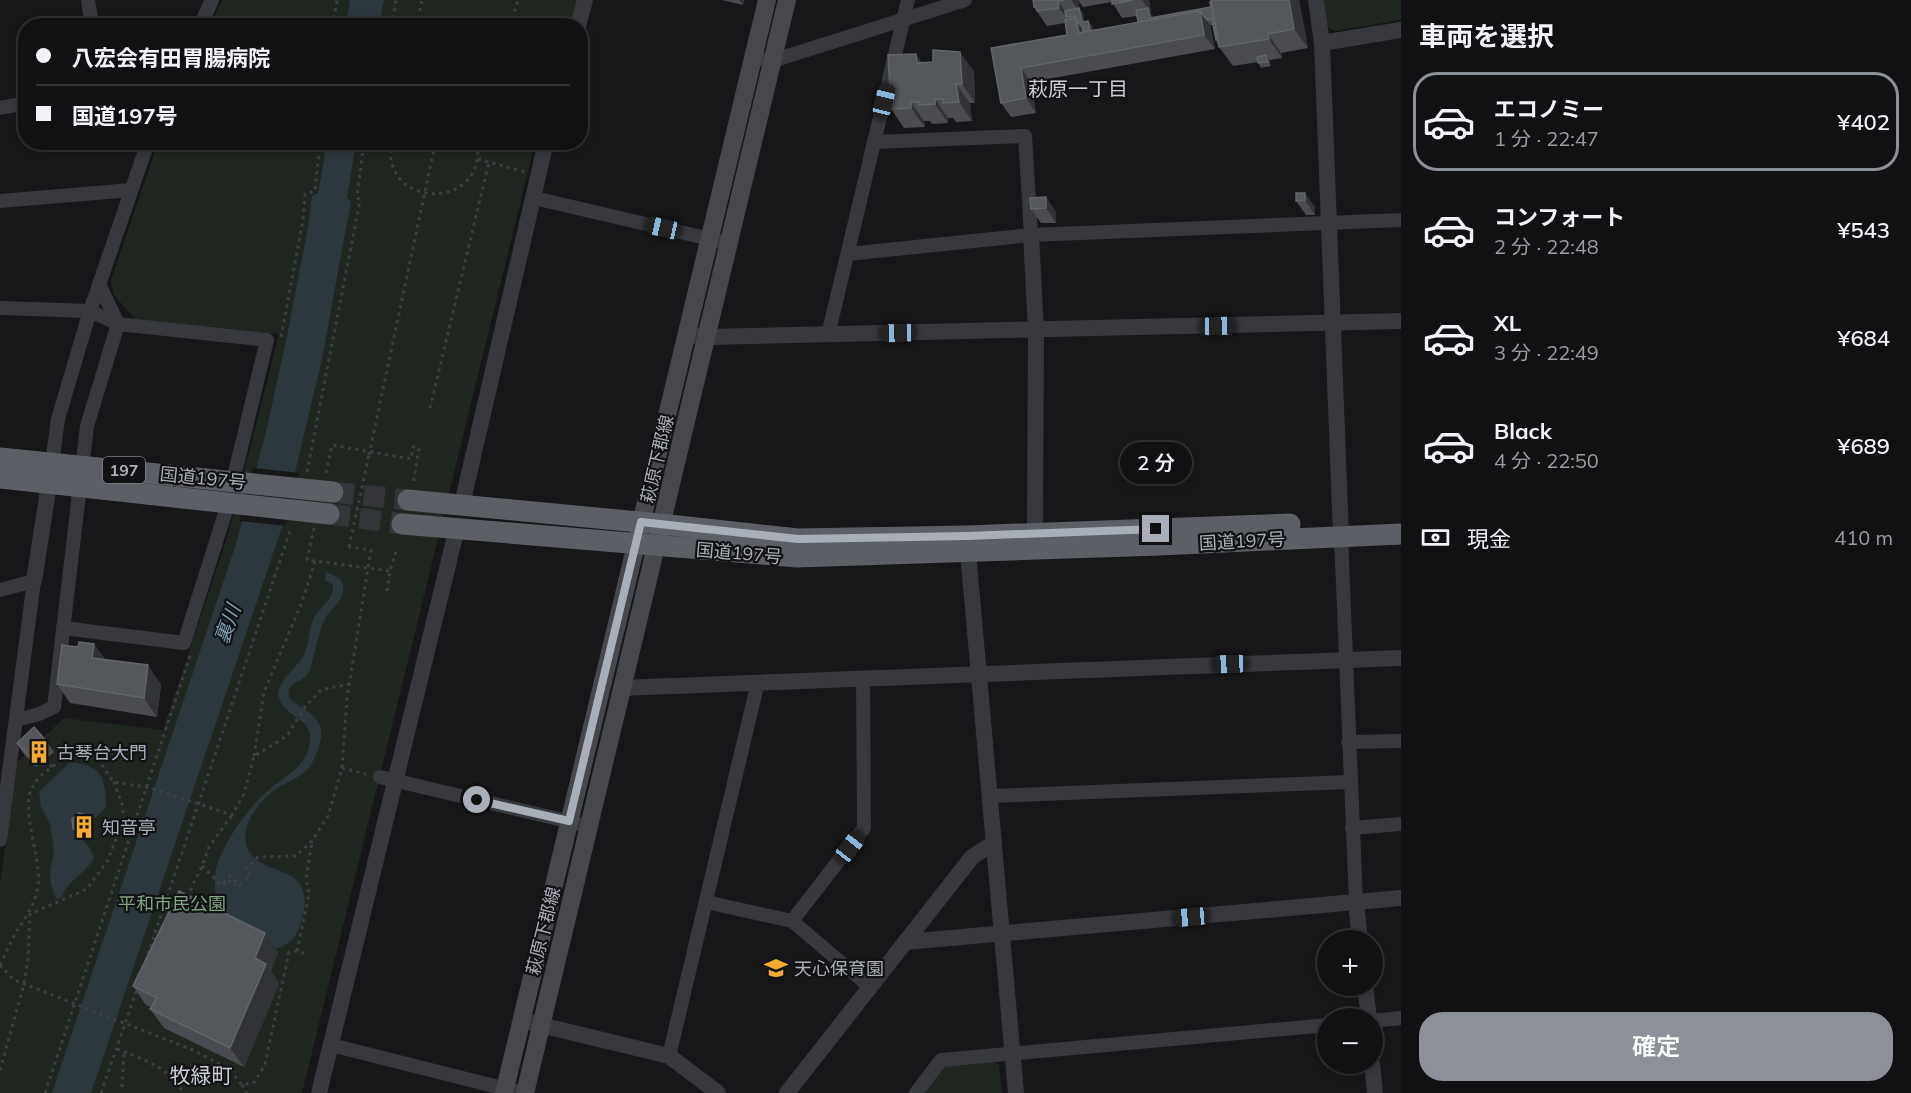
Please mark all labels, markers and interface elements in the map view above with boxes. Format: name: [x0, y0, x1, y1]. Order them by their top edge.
text: 車両を選択: [1419, 19, 1554, 53]
text: 八宏会有田胃腸病院: [72, 44, 270, 72]
district label: 萩原一丁目: [1028, 76, 1128, 101]
car: [871, 81, 897, 121]
icon: car: [1422, 95, 1476, 149]
text: エコノミー: [1494, 95, 1604, 123]
text: 国道197号: [72, 102, 178, 130]
text: ¥402: [1837, 108, 1890, 136]
text: 1 分 · 22:47: [1494, 126, 1599, 151]
icon: car: [1422, 203, 1476, 257]
text: コンフォート: [1494, 203, 1625, 231]
car: [643, 215, 683, 241]
text: ¥543: [1837, 216, 1890, 244]
text: 2 分 · 22:48: [1494, 234, 1599, 259]
text: XL: [1494, 309, 1521, 337]
icon: car: [1422, 311, 1476, 365]
car: [1200, 317, 1236, 335]
car: [880, 324, 916, 342]
text: ¥684: [1837, 324, 1890, 352]
text: 3 分 · 22:49: [1494, 340, 1599, 365]
street label: 萩原下郡線: [636, 413, 678, 505]
text: Black: [1494, 417, 1552, 445]
icon: car: [1422, 419, 1476, 473]
text: ¥689: [1837, 432, 1890, 460]
callout: 2 分: [1120, 442, 1192, 484]
text: 4 分 · 22:50: [1494, 448, 1599, 473]
text: 2 分: [1137, 450, 1175, 475]
road number: 197: [103, 457, 145, 483]
street label: 国道197号: [159, 462, 247, 494]
route end: [1142, 515, 1169, 542]
icon: cash: [1419, 521, 1452, 554]
text: 現金: [1467, 525, 1511, 553]
text: 410 m: [1834, 525, 1893, 550]
street label: 国道197号: [1198, 527, 1286, 555]
street label: 国道197号: [695, 538, 783, 568]
water label: 裏川: [208, 599, 246, 647]
car: [1212, 654, 1248, 674]
building icon: 古琴台大門: [26, 739, 52, 765]
place label: 古琴台大門: [57, 741, 147, 764]
route start: [463, 786, 490, 813]
building icon: 知音亭: [71, 814, 97, 840]
place label: 知音亭: [102, 816, 156, 839]
car: [832, 827, 868, 867]
street label: 萩原下郡線: [521, 885, 565, 977]
park label: 平和市民公園: [118, 892, 226, 915]
car: [1172, 906, 1210, 928]
map controls: [1317, 930, 1383, 1074]
button: +: [1317, 930, 1383, 996]
school or university icon: 天心保育園: [763, 955, 789, 981]
place label: 天心保育園: [794, 957, 884, 980]
button: −: [1317, 1008, 1383, 1074]
button: 確定: [1419, 1012, 1893, 1081]
district label: 牧緑町: [170, 1062, 233, 1088]

